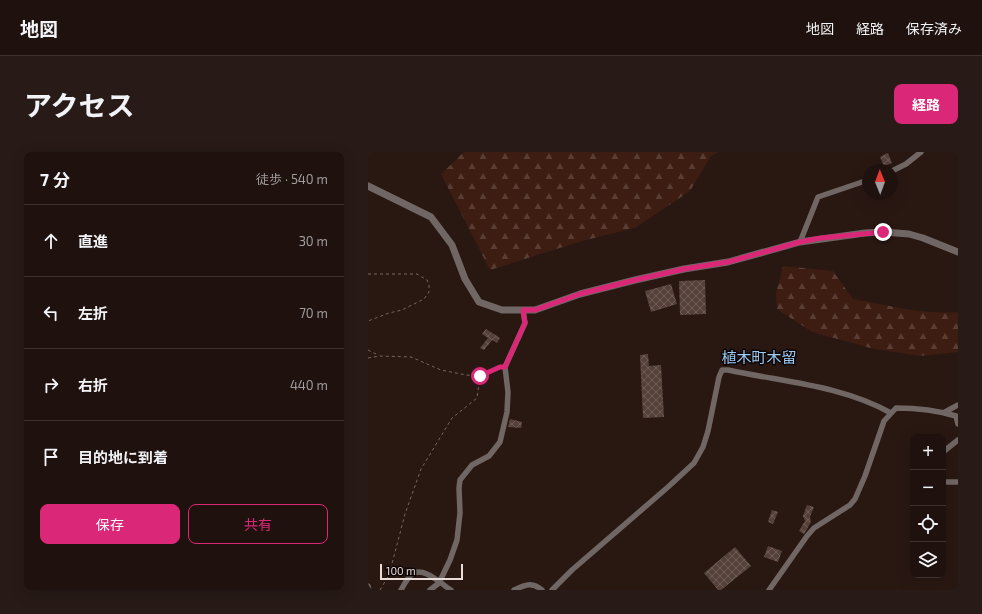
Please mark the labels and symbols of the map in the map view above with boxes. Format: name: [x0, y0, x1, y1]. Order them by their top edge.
north arrow: [862, 164, 898, 200]
route end: [874, 223, 892, 241]
district label: 植木町木留: [721, 348, 797, 366]
route start: [471, 367, 489, 385]
scale bar: [380, 562, 463, 581]

